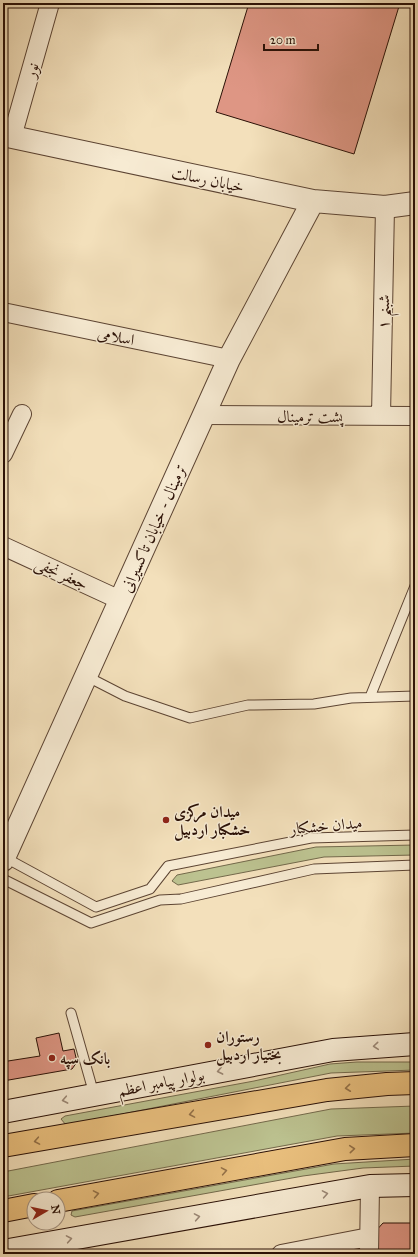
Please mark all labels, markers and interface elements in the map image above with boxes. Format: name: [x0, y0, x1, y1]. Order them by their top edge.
scale bar: [264, 26, 318, 52]
text: 20 m: [270, 33, 296, 47]
street label: نور: [20, 60, 44, 82]
street label: خیابان رسالت: [170, 163, 246, 196]
street label: شبنم ۱: [374, 294, 400, 330]
street label: اسلامی: [96, 324, 136, 349]
street label: پشت ترمینال: [277, 407, 345, 428]
street label: ترمینال - خیابان تاکسیرانی: [117, 461, 190, 595]
street label: جعفر نجفی: [32, 553, 91, 596]
place label: میدان مرکزی خشکبار اردبیل: [174, 802, 251, 841]
street label: میدان خشکبار: [287, 813, 363, 839]
marker: میدان مرکزی خشکبار اردبیل: [161, 815, 171, 825]
place label: رستوران بختیار اردبیل: [216, 1027, 282, 1066]
marker: رستوران بختیار اردبیل: [203, 1040, 213, 1050]
one-way arrow: [373, 1041, 379, 1050]
place label: بانک سپه: [60, 1049, 110, 1070]
marker: بانک سپه: [47, 1053, 57, 1063]
street label: بولوار پیامبر اعظم: [116, 1065, 207, 1106]
one-way arrow: [217, 1066, 223, 1074]
one-way arrow: [345, 1083, 351, 1092]
one-way arrow: [62, 1095, 68, 1104]
one-way arrow: [189, 1109, 196, 1118]
one-way arrow: [34, 1136, 40, 1144]
one-way arrow: [349, 1144, 355, 1153]
one-way arrow: [221, 1167, 227, 1176]
one-way arrow: [93, 1190, 99, 1199]
one-way arrow: [322, 1190, 328, 1199]
north arrow: [26, 1191, 66, 1231]
text: N: [48, 1204, 63, 1216]
one-way arrow: [194, 1213, 200, 1221]
one-way arrow: [66, 1236, 72, 1244]

